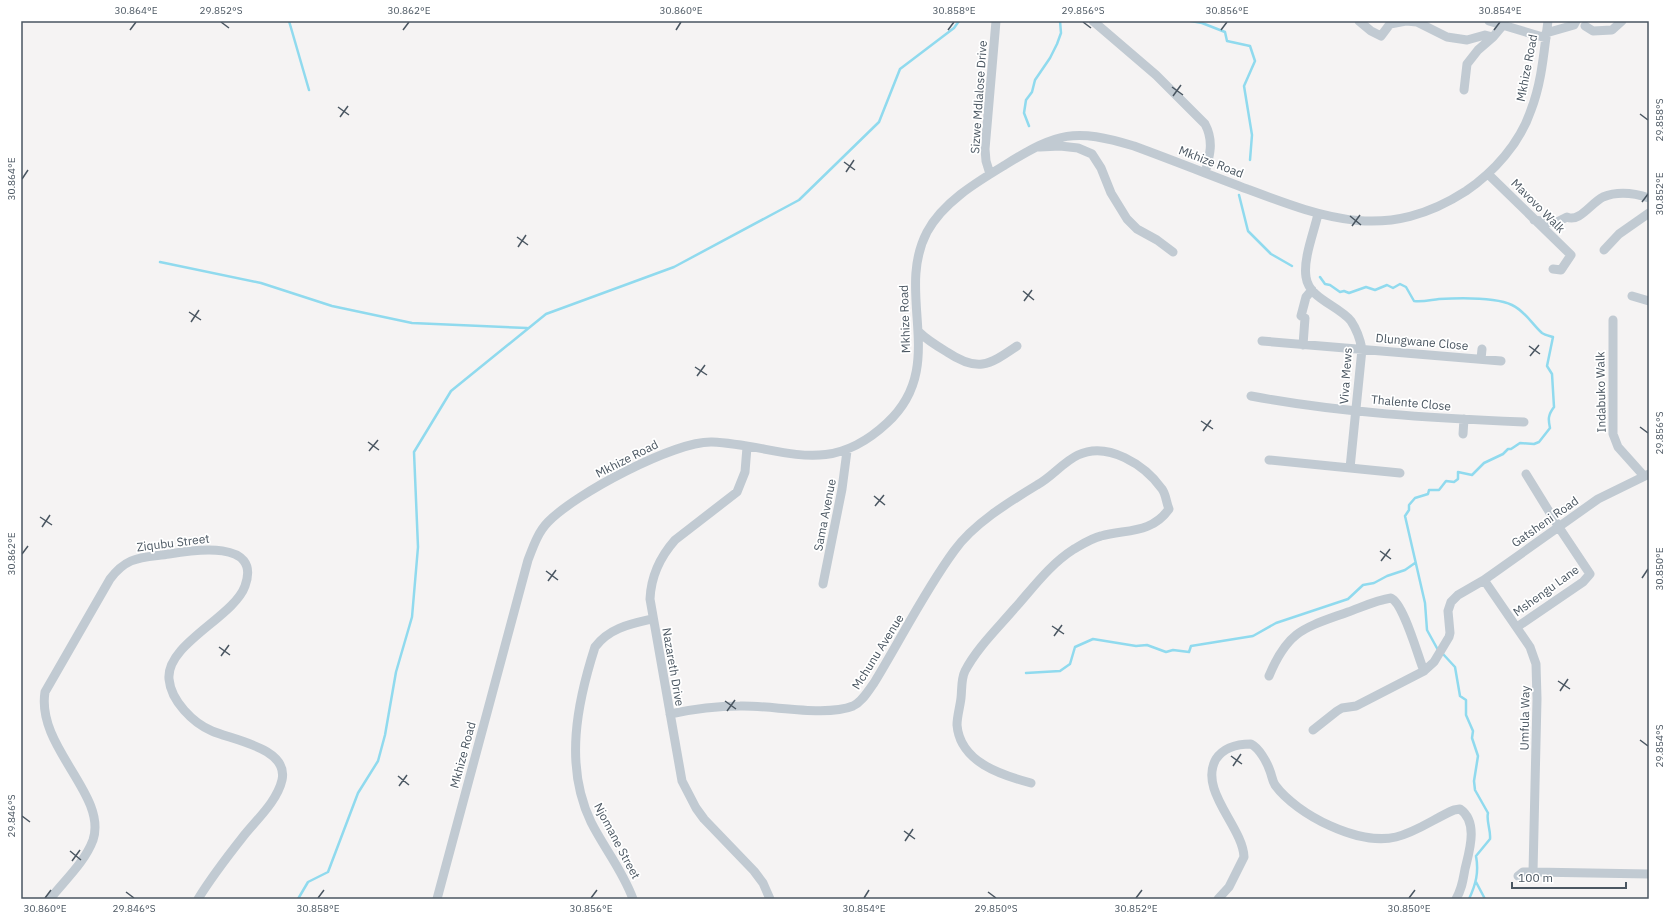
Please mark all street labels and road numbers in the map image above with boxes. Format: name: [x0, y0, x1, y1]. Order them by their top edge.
street label: Mkhize Road: [1513, 33, 1540, 103]
street label: Sizwe Mdlalose Drive: [967, 39, 990, 154]
street label: Mkhize Road: [1177, 142, 1246, 181]
street label: Mavovo Walk: [1508, 175, 1569, 236]
street label: Mkhize Road: [896, 285, 913, 353]
street label: Dlungwane Close: [1375, 330, 1469, 353]
street label: Viva Mews: [1336, 347, 1355, 405]
street label: Indabuko Walk: [1592, 351, 1609, 433]
street label: Thalente Close: [1370, 392, 1452, 414]
street label: Mkhize Road: [593, 436, 661, 481]
street label: Sama Avenue: [810, 477, 839, 552]
street label: Gatsheni Road: [1508, 493, 1581, 550]
street label: Ziqubu Street: [136, 531, 210, 554]
street label: Mshengu Lane: [1510, 561, 1582, 619]
street label: Mchunu Avenue: [848, 611, 907, 692]
street label: Nazareth Drive: [659, 626, 688, 708]
street label: Umfula Way: [1516, 685, 1533, 750]
street label: Mkhize Road: [446, 720, 479, 790]
street label: Njomane Street: [591, 800, 644, 881]

